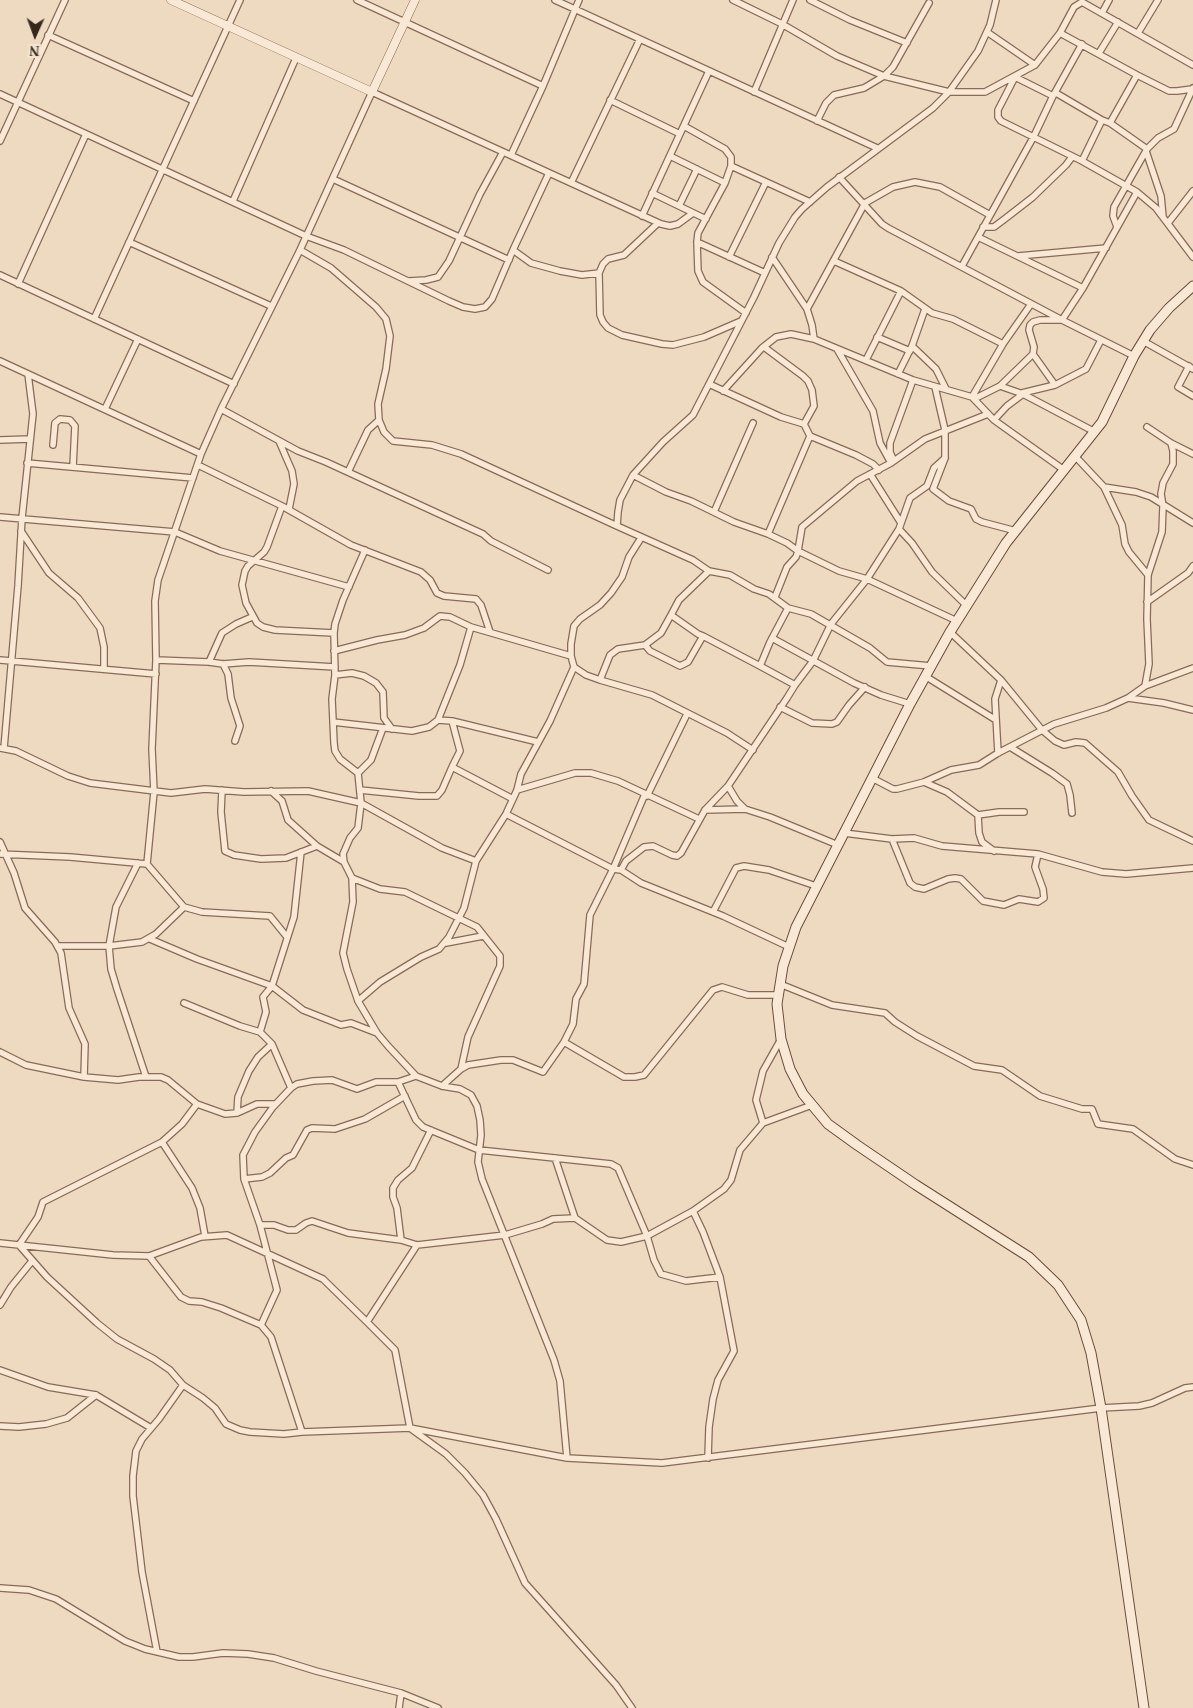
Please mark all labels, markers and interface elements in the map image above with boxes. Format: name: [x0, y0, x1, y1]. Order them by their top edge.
north arrow: [10, 10, 60, 60]
text: N: [29, 43, 40, 58]

